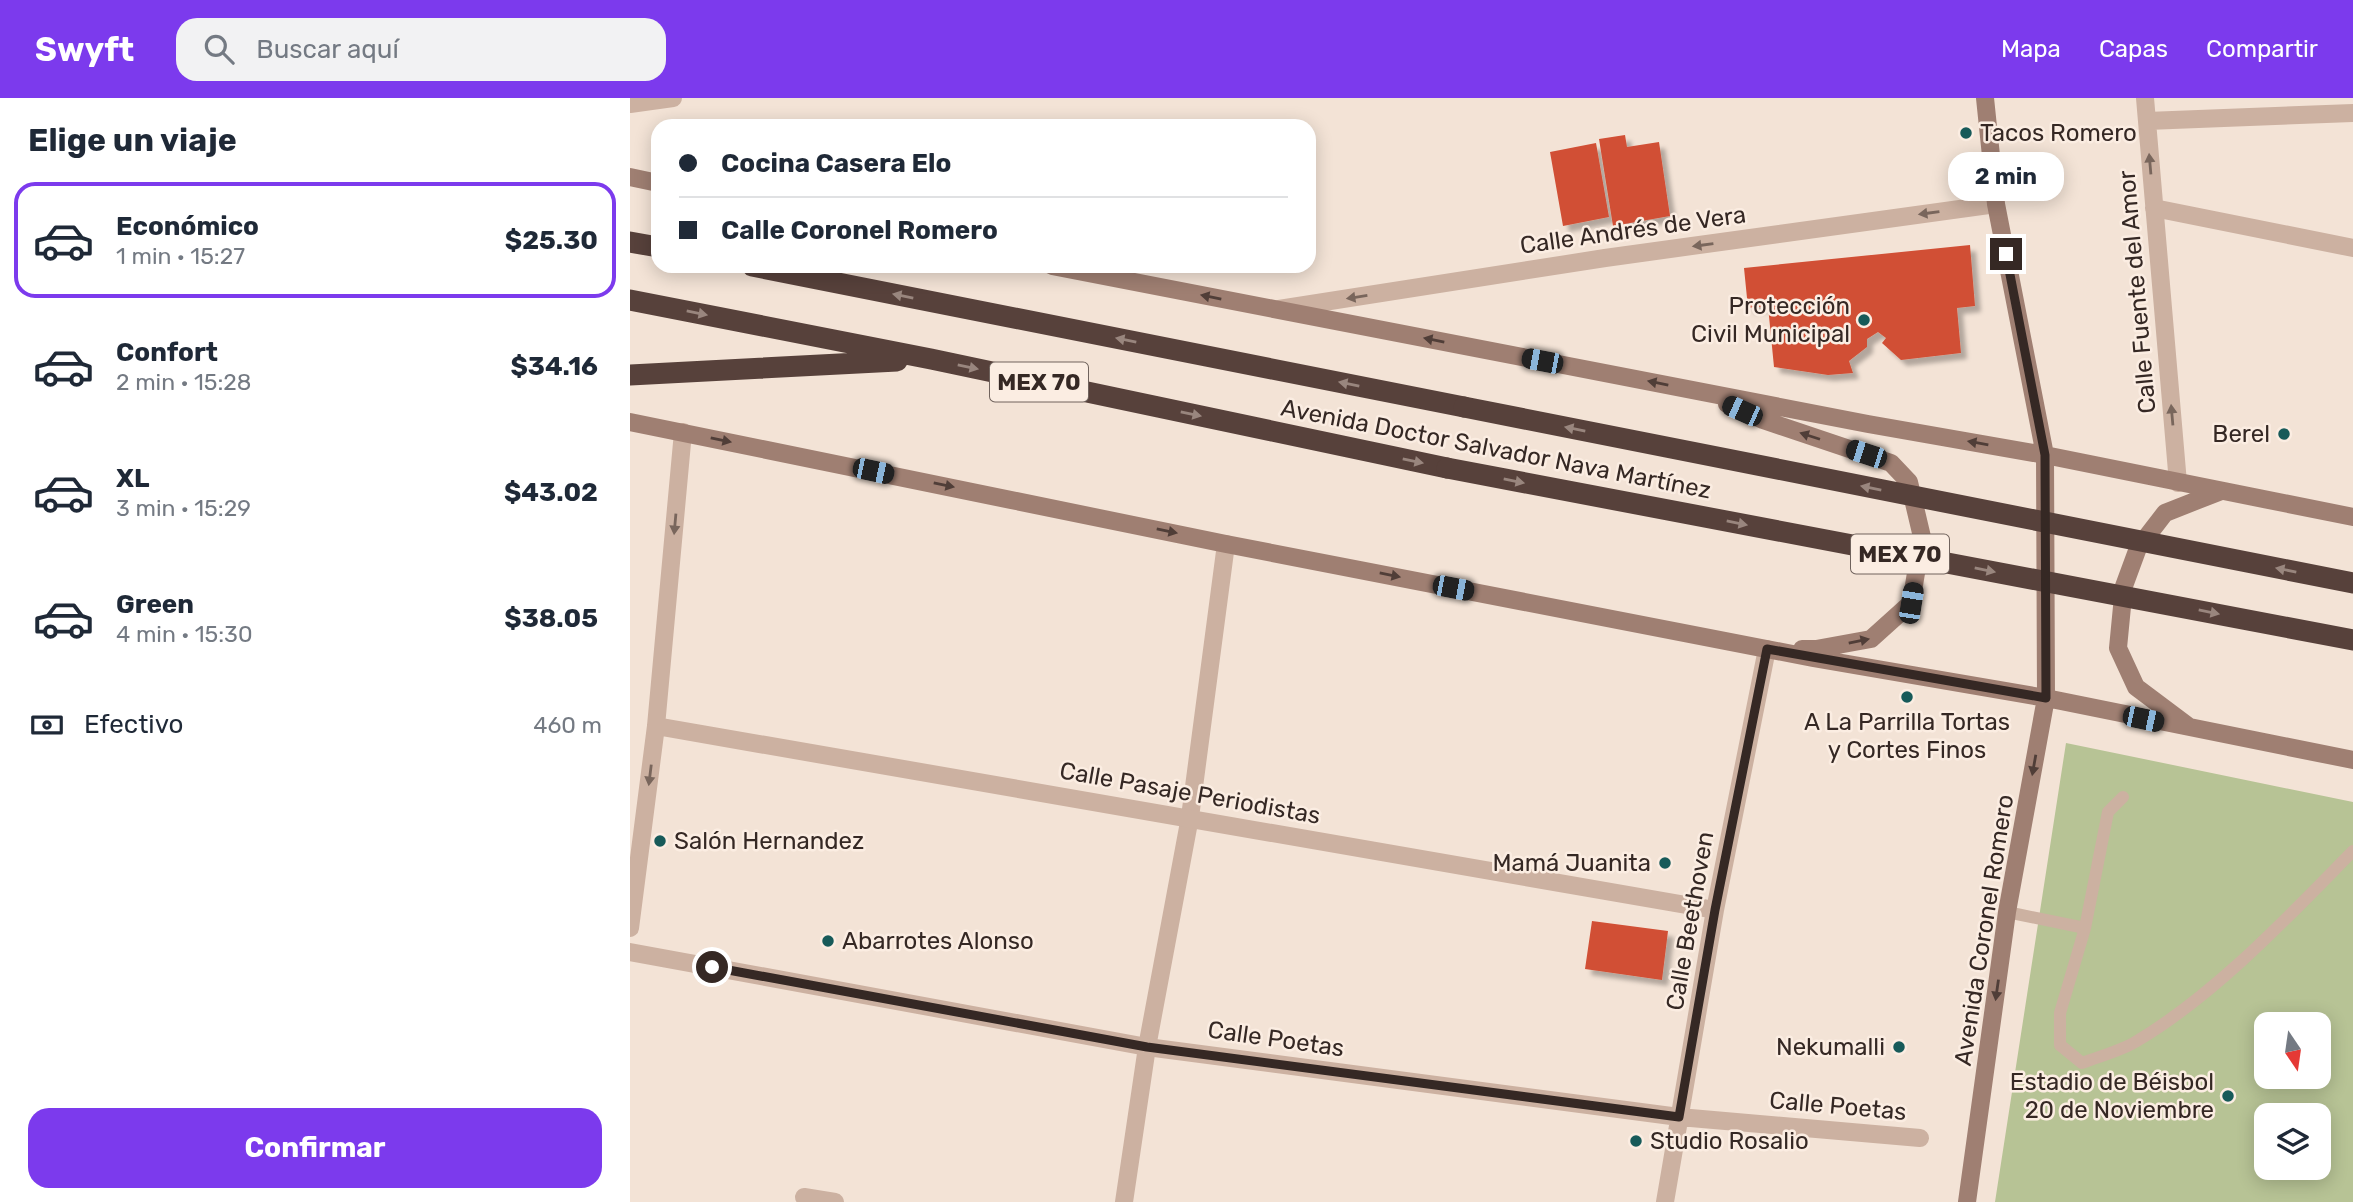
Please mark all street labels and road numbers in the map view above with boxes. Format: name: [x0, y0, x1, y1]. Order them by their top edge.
street label: Calle Fuente del Amor: [2112, 169, 2162, 415]
street label: Calle Andrés de Vera: [1518, 200, 1748, 260]
road number: MEX 70: [990, 362, 1088, 402]
street label: Avenida Doctor Salvador Nava Martínez: [1279, 394, 1713, 504]
road number: MEX 70: [1851, 534, 1949, 574]
street label: Calle Pasaje Periodistas: [1057, 756, 1323, 830]
street label: Avenida Coronel Romero: [1949, 792, 2019, 1068]
street label: Calle Beethoven: [1660, 829, 1720, 1013]
street label: Calle Poetas: [1206, 1016, 1346, 1062]
street label: Calle Poetas: [1768, 1086, 1908, 1126]

